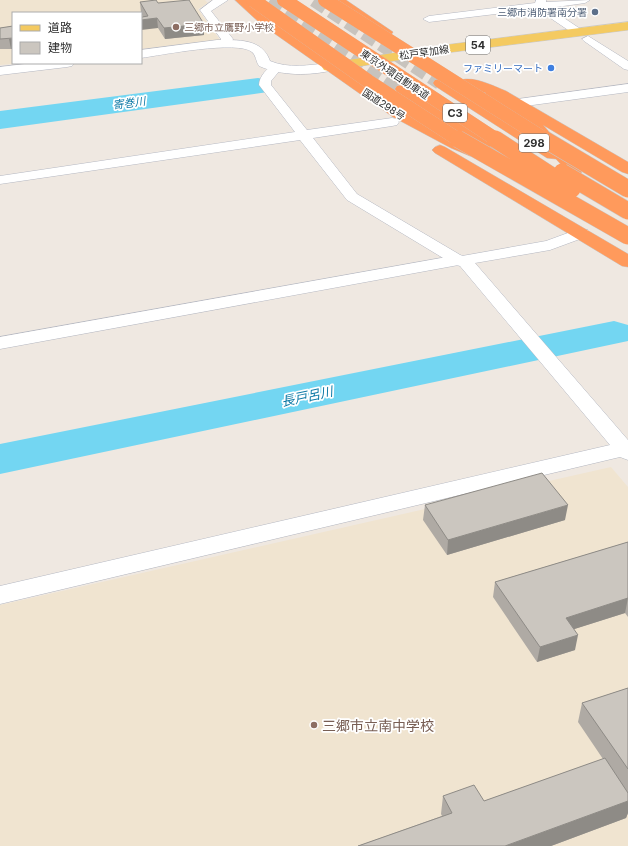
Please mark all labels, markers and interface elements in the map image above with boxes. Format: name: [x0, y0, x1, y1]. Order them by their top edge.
place label: 三郷市消防署南分署: [497, 6, 587, 18]
marker: 三郷市消防署南分署: [590, 7, 600, 17]
legend: [12, 12, 142, 64]
text: 道路: [48, 20, 72, 35]
place label: 三郷市立鷹野小学校: [184, 21, 274, 33]
marker: 三郷市立鷹野小学校: [171, 22, 181, 32]
road number: 54: [466, 36, 490, 54]
text: 建物: [48, 40, 72, 55]
street label: 松戸草加線: [398, 43, 450, 61]
street label: 東京外環自動車道: [358, 47, 432, 101]
place label: ファミリーマート: [463, 62, 543, 74]
marker: ファミリーマート: [546, 63, 556, 73]
street label: 国道298号: [360, 86, 408, 122]
water label: 寄巻川: [112, 94, 147, 112]
road number: C3: [443, 104, 467, 122]
road number: 298: [519, 134, 549, 152]
water label: 長戸呂川: [280, 382, 336, 409]
place label: 三郷市立南中学校: [322, 717, 434, 734]
marker: 三郷市立南中学校: [309, 720, 319, 730]

